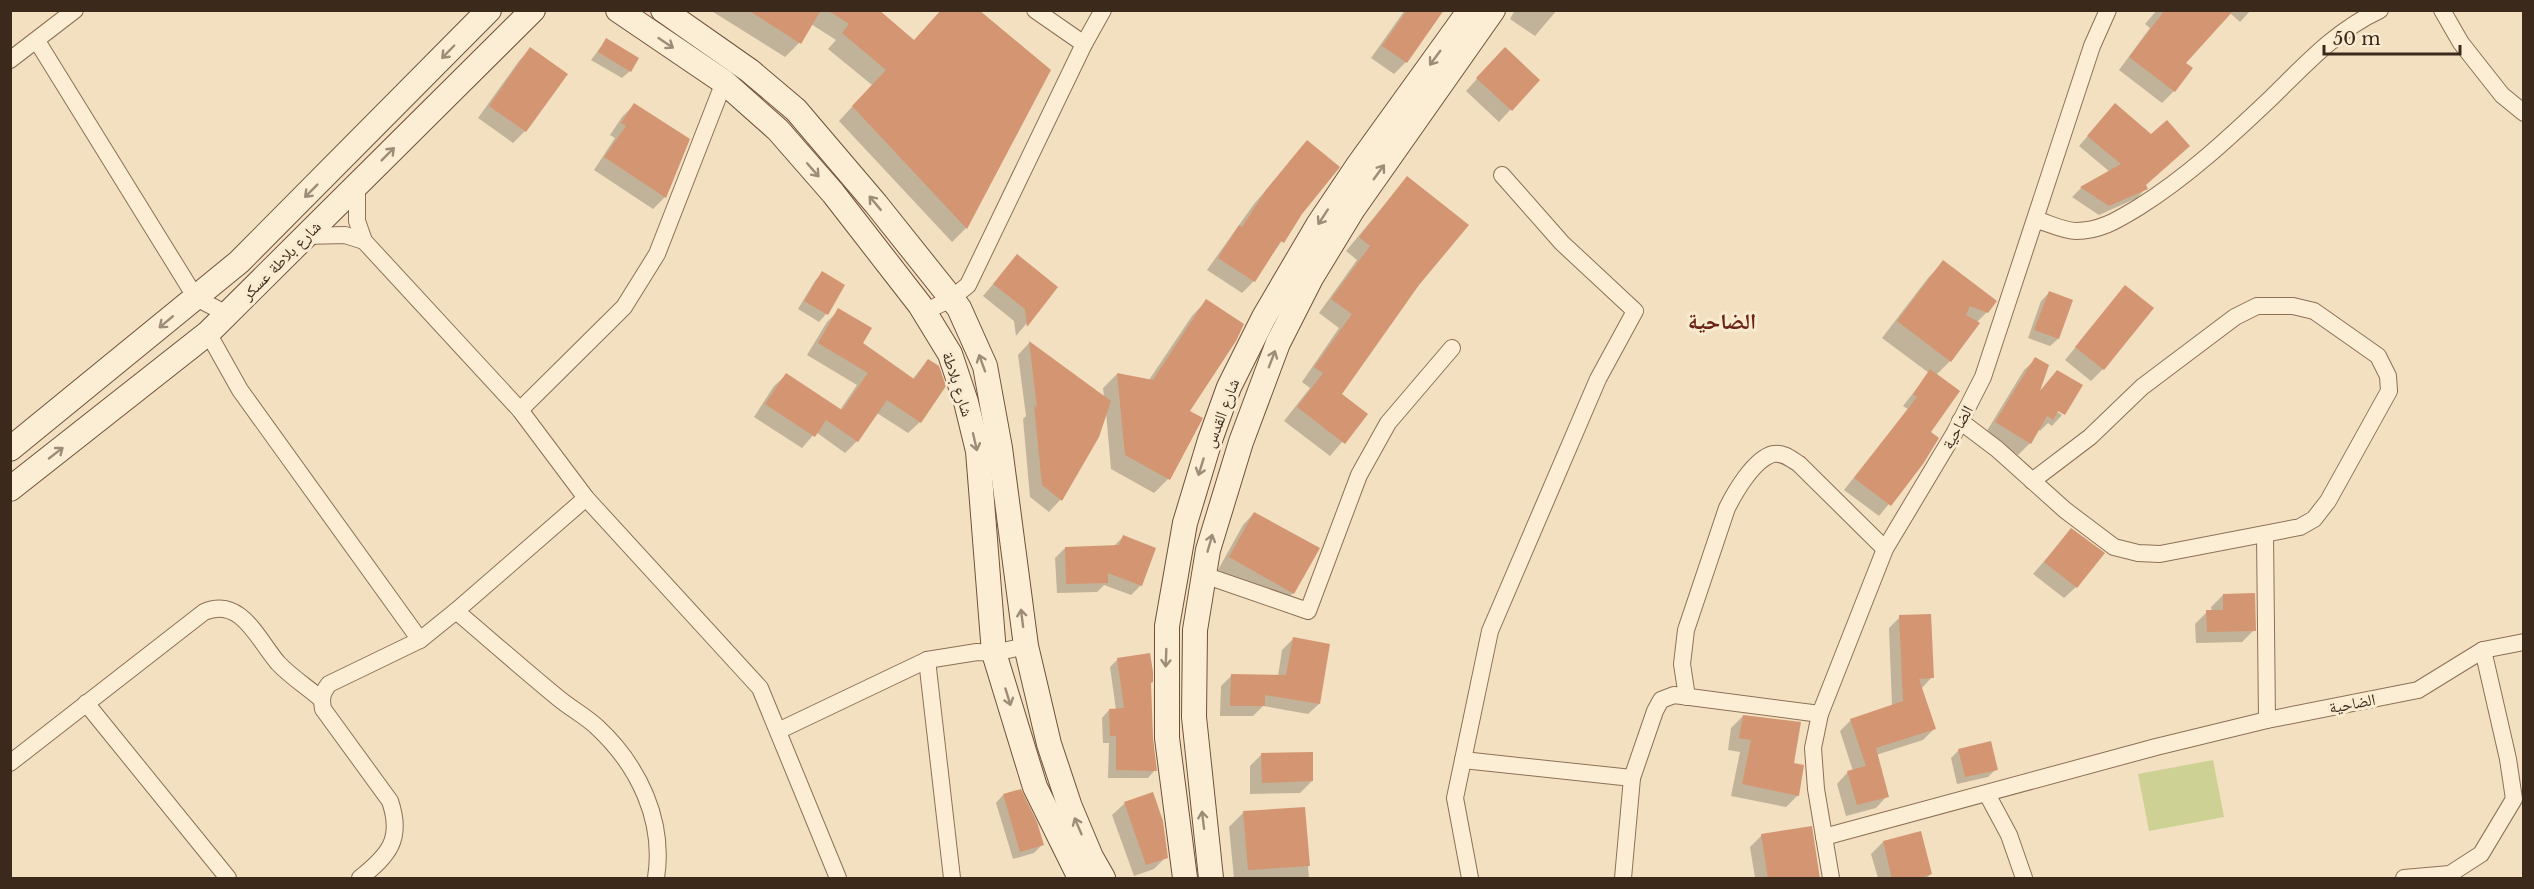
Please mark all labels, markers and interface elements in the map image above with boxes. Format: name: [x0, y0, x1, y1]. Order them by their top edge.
scale bar: [2324, 18, 2460, 56]
text: 50 m: [2333, 28, 2381, 50]
one-way arrow: [658, 37, 674, 49]
one-way arrow: [440, 45, 455, 60]
one-way arrow: [1429, 49, 1442, 65]
one-way arrow: [381, 147, 396, 162]
one-way arrow: [806, 162, 820, 177]
one-way arrow: [1373, 164, 1386, 180]
one-way arrow: [303, 184, 318, 198]
one-way arrow: [868, 195, 881, 211]
one-way arrow: [1317, 208, 1329, 225]
street label: شارع بلاطة عسكر: [236, 216, 326, 305]
district label: الضاحية: [1688, 308, 1756, 335]
one-way arrow: [159, 315, 174, 329]
street label: شارع بلاطة: [937, 349, 978, 419]
one-way arrow: [1268, 350, 1279, 368]
one-way arrow: [976, 354, 987, 373]
street label: شارع القدس: [1199, 376, 1244, 451]
street label: الضاحية: [1937, 402, 1977, 452]
one-way arrow: [970, 432, 982, 451]
one-way arrow: [48, 446, 64, 459]
one-way arrow: [1195, 457, 1206, 476]
one-way arrow: [1205, 534, 1216, 553]
one-way arrow: [1016, 608, 1027, 628]
one-way arrow: [1160, 648, 1172, 668]
one-way arrow: [1003, 687, 1014, 706]
street label: الضاحية: [2327, 689, 2377, 717]
one-way arrow: [1198, 811, 1209, 831]
one-way arrow: [1072, 817, 1083, 835]

